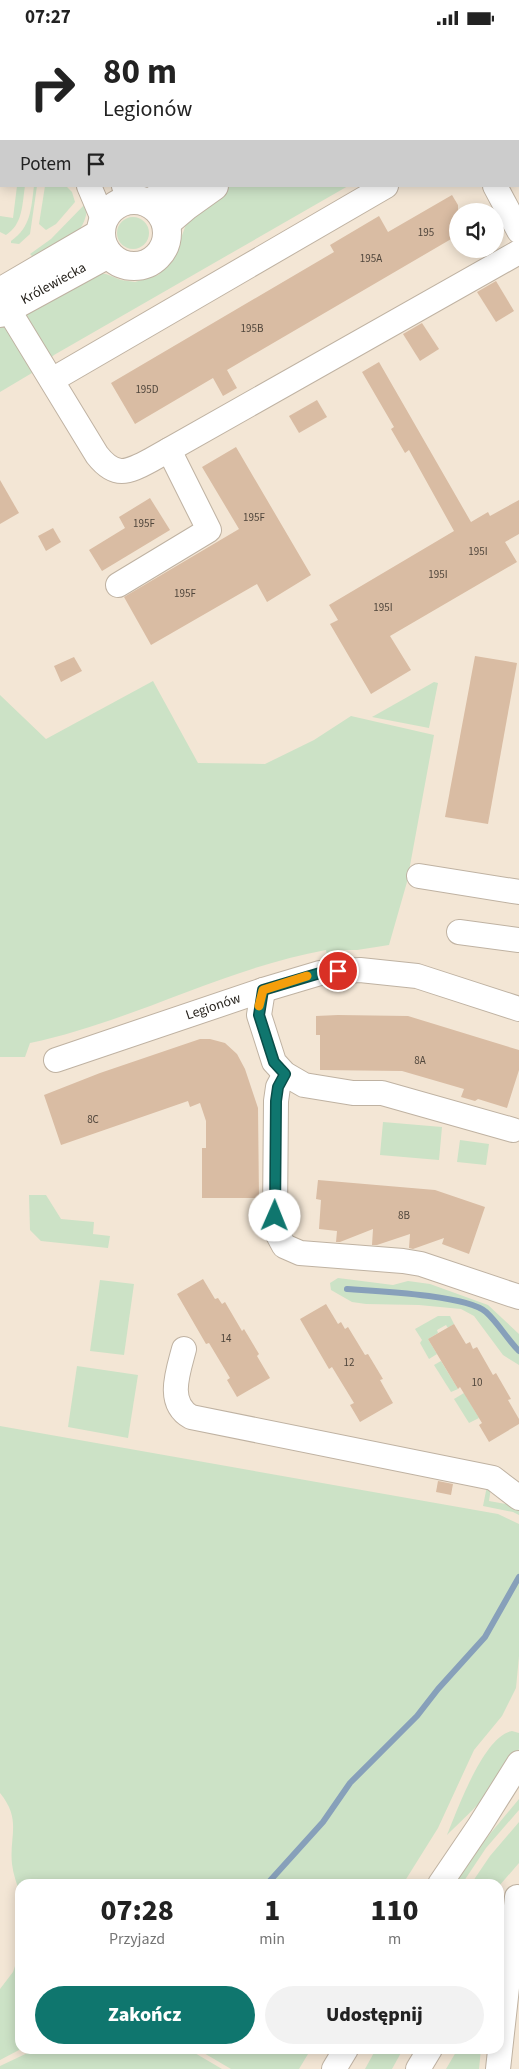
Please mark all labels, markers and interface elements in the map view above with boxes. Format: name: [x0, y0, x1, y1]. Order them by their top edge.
text: 07:27: [25, 4, 71, 31]
text: 80 m: [103, 47, 177, 97]
icon: right: [20, 55, 85, 120]
text: Legionów: [103, 93, 192, 125]
icon: arrive: [82, 150, 110, 178]
text: Potem: [20, 151, 72, 178]
map controls: [449, 203, 504, 258]
button: sound: [449, 203, 504, 258]
house number: 195: [418, 225, 434, 240]
house number: 195A: [360, 251, 382, 266]
street label: Królewiecka: [17, 258, 90, 310]
house number: 195B: [241, 321, 264, 336]
house number: 195D: [135, 382, 159, 397]
house number: 195F: [243, 510, 265, 525]
house number: 195F: [133, 516, 155, 531]
house number: 195I: [468, 544, 488, 559]
house number: 195I: [428, 567, 448, 582]
house number: 195F: [174, 586, 196, 601]
house number: 195I: [373, 600, 393, 615]
pin: [317, 950, 359, 992]
icon: arrive: [324, 957, 352, 985]
street label: Legionów: [183, 988, 243, 1025]
house number: 8A: [414, 1053, 426, 1068]
house number: 8C: [87, 1112, 99, 1127]
position arrow: [248, 1189, 300, 1241]
house number: 8B: [398, 1208, 410, 1223]
house number: 14: [221, 1331, 232, 1346]
house number: 12: [344, 1355, 354, 1370]
house number: 10: [472, 1375, 482, 1390]
text: 07:28: [100, 1889, 174, 1932]
text: 1: [264, 1889, 280, 1932]
text: 110: [371, 1889, 419, 1932]
text: Przyjazd: [109, 1928, 165, 1950]
text: min: [259, 1928, 285, 1950]
text: m: [388, 1928, 401, 1950]
button: Zakończ: [35, 1986, 255, 2044]
button: Udostępnij: [265, 1986, 484, 2044]

